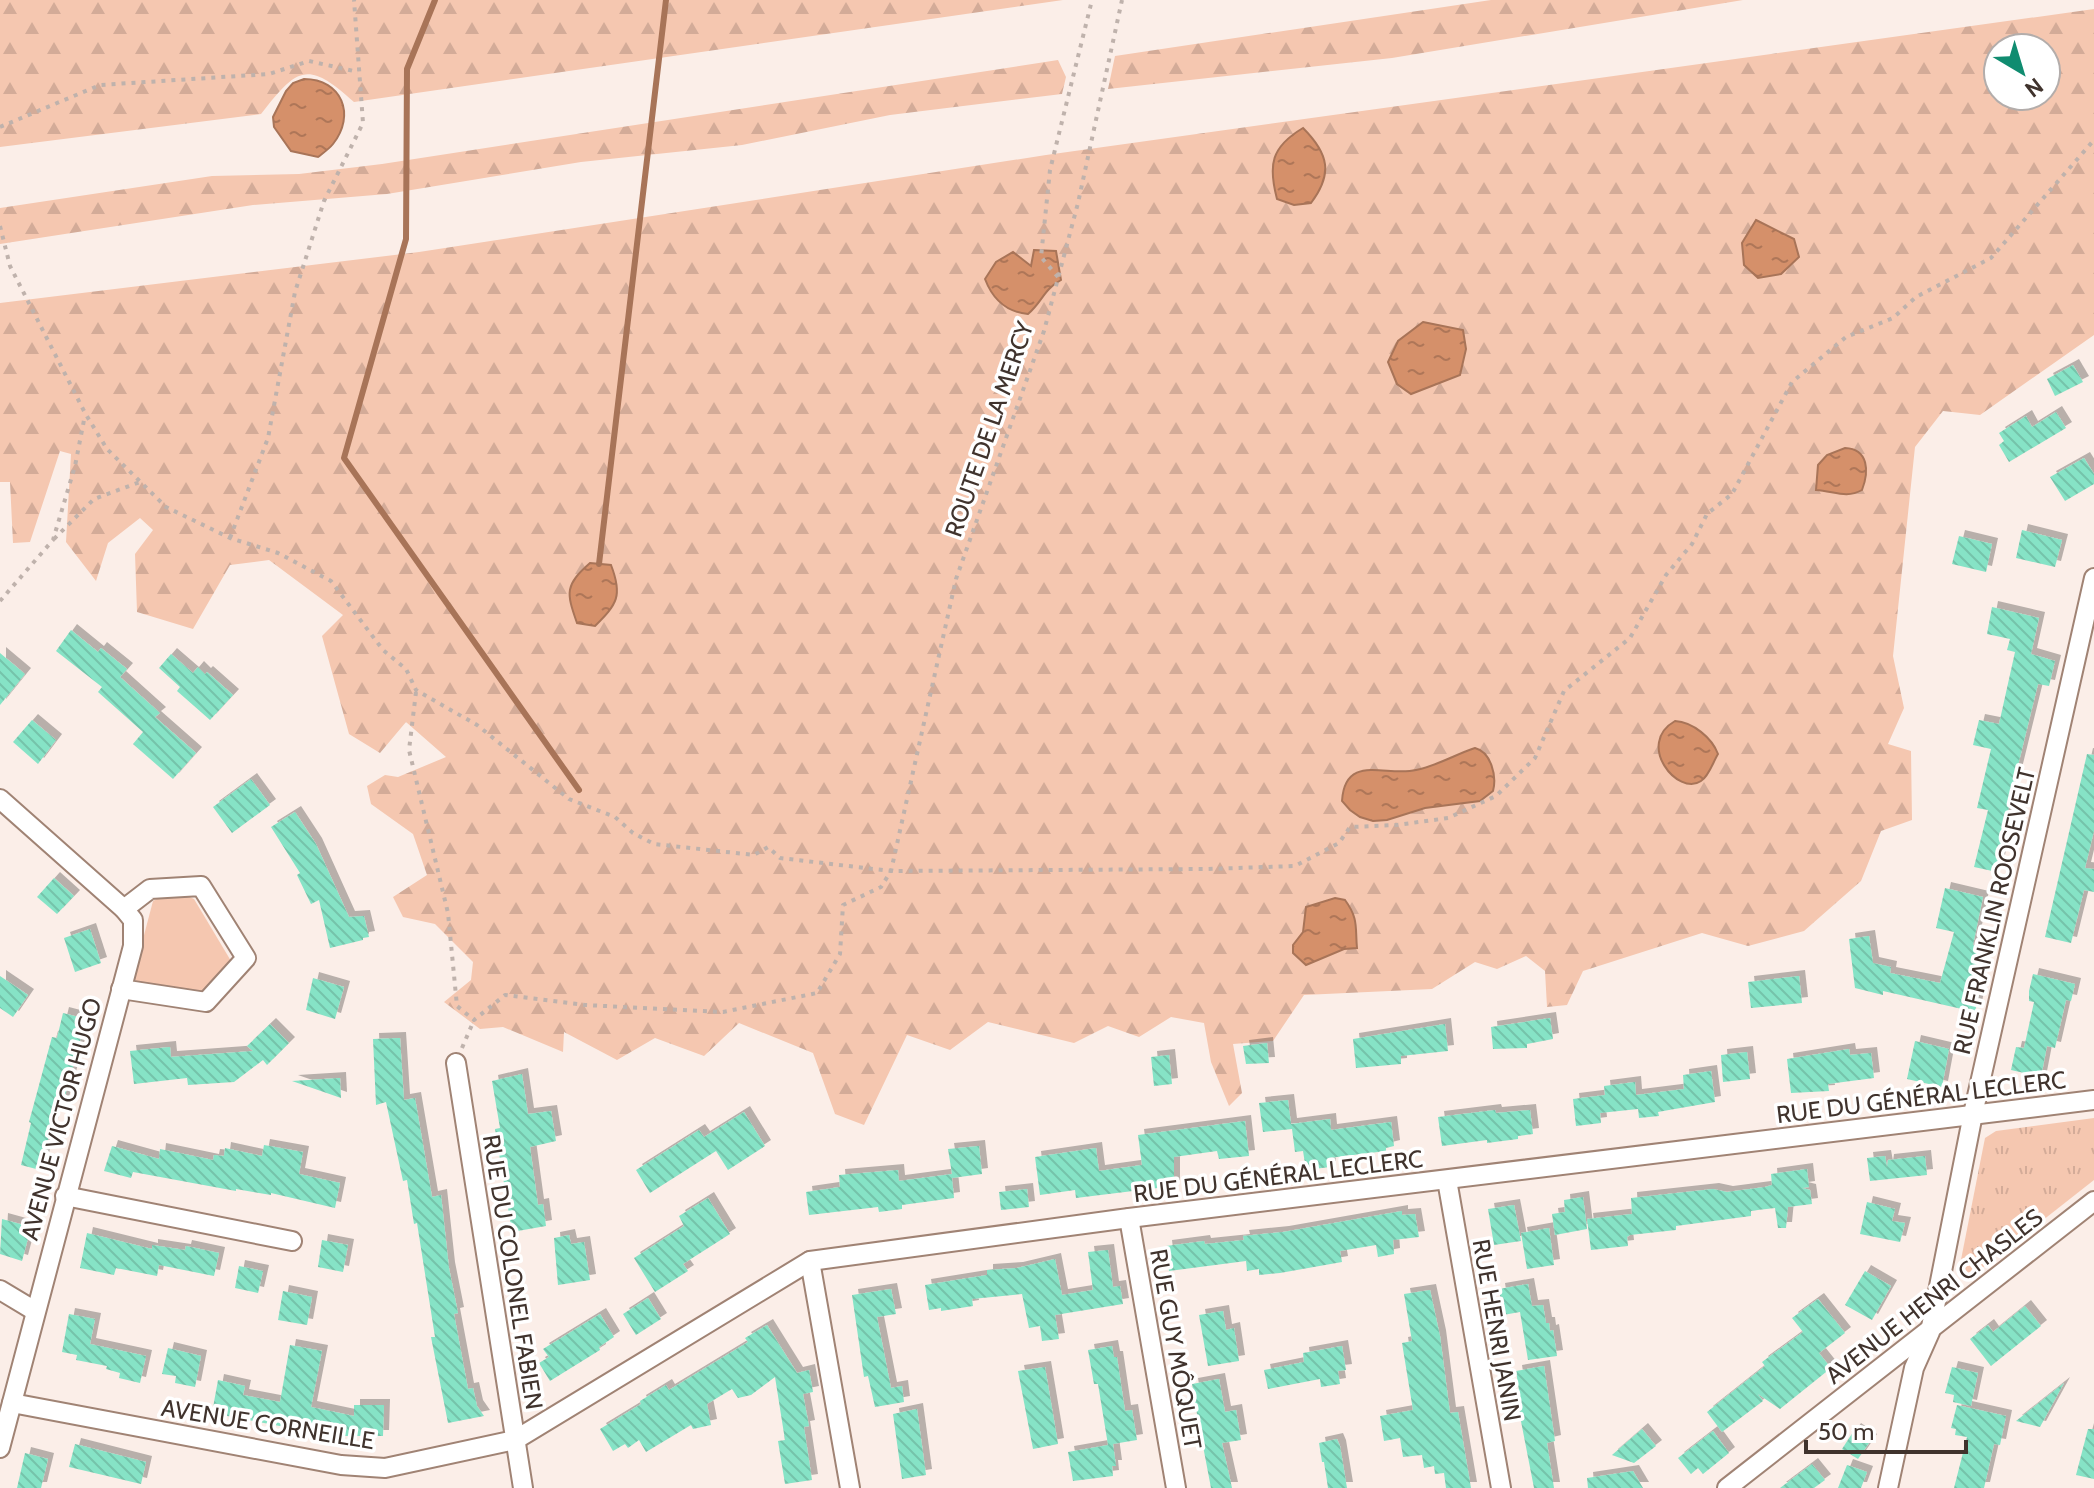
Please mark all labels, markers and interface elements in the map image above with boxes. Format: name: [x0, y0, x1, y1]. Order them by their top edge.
north arrow: [1982, 32, 2062, 112]
text: N: [2020, 72, 2048, 103]
street label: ROUTE DE LA MERCY: [939, 317, 1040, 540]
street label: RUE FRANKLIN ROOSEVELT: [1947, 765, 2041, 1057]
street label: AVENUE VICTOR HUGO: [15, 995, 107, 1243]
street label: RUE DU GÉNÉRAL LECLERC: [1775, 1065, 2067, 1129]
street label: RUE DU COLONEL FABIEN: [477, 1132, 549, 1412]
street label: RUE DU GÉNÉRAL LECLERC: [1132, 1144, 1424, 1208]
street label: AVENUE HENRI CHASLES: [1820, 1202, 2048, 1390]
street label: RUE HENRI JANIN: [1467, 1237, 1527, 1423]
street label: RUE GUY MÔQUET: [1144, 1247, 1208, 1452]
street label: AVENUE CORNEILLE: [159, 1393, 377, 1455]
scale bar: [1806, 1404, 1966, 1454]
text: 50 m: [1818, 1417, 1874, 1446]

